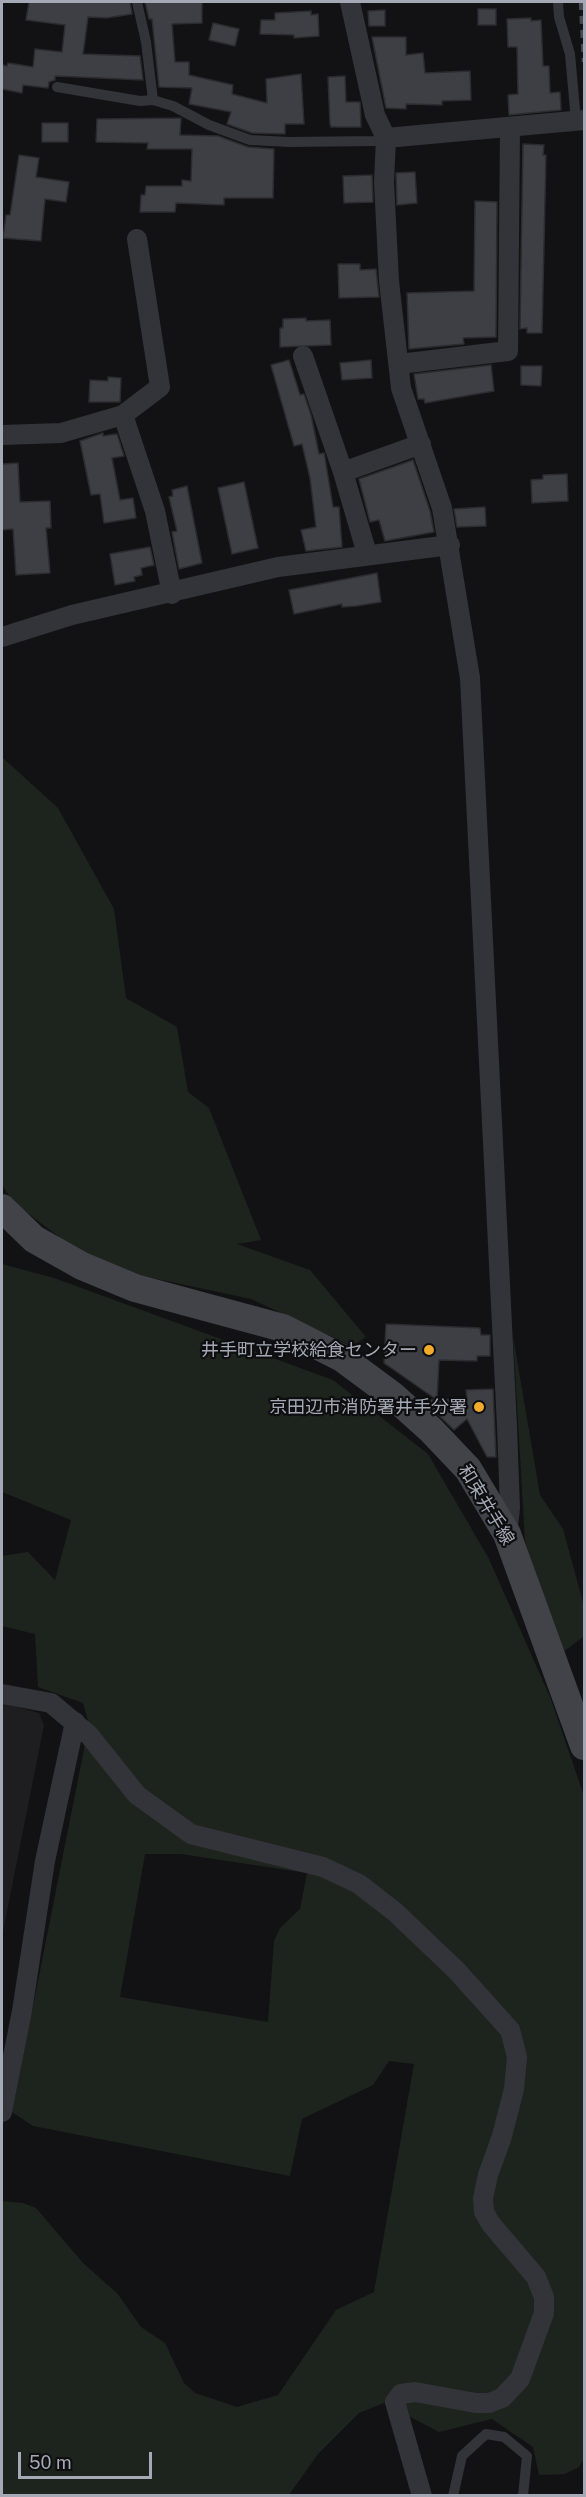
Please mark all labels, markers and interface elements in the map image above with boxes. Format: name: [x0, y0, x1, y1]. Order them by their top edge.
place label: 井手町立学校給食センター: [201, 1339, 417, 1361]
marker: 井手町立学校給食センター: [422, 1343, 436, 1357]
place label: 京田辺市消防署井手分署: [269, 1396, 467, 1418]
marker: 京田辺市消防署井手分署: [472, 1400, 486, 1414]
street label: 和束井手線: [454, 1461, 518, 1549]
scale bar: [21, 2440, 154, 2478]
text: 50 m: [29, 2452, 72, 2473]

